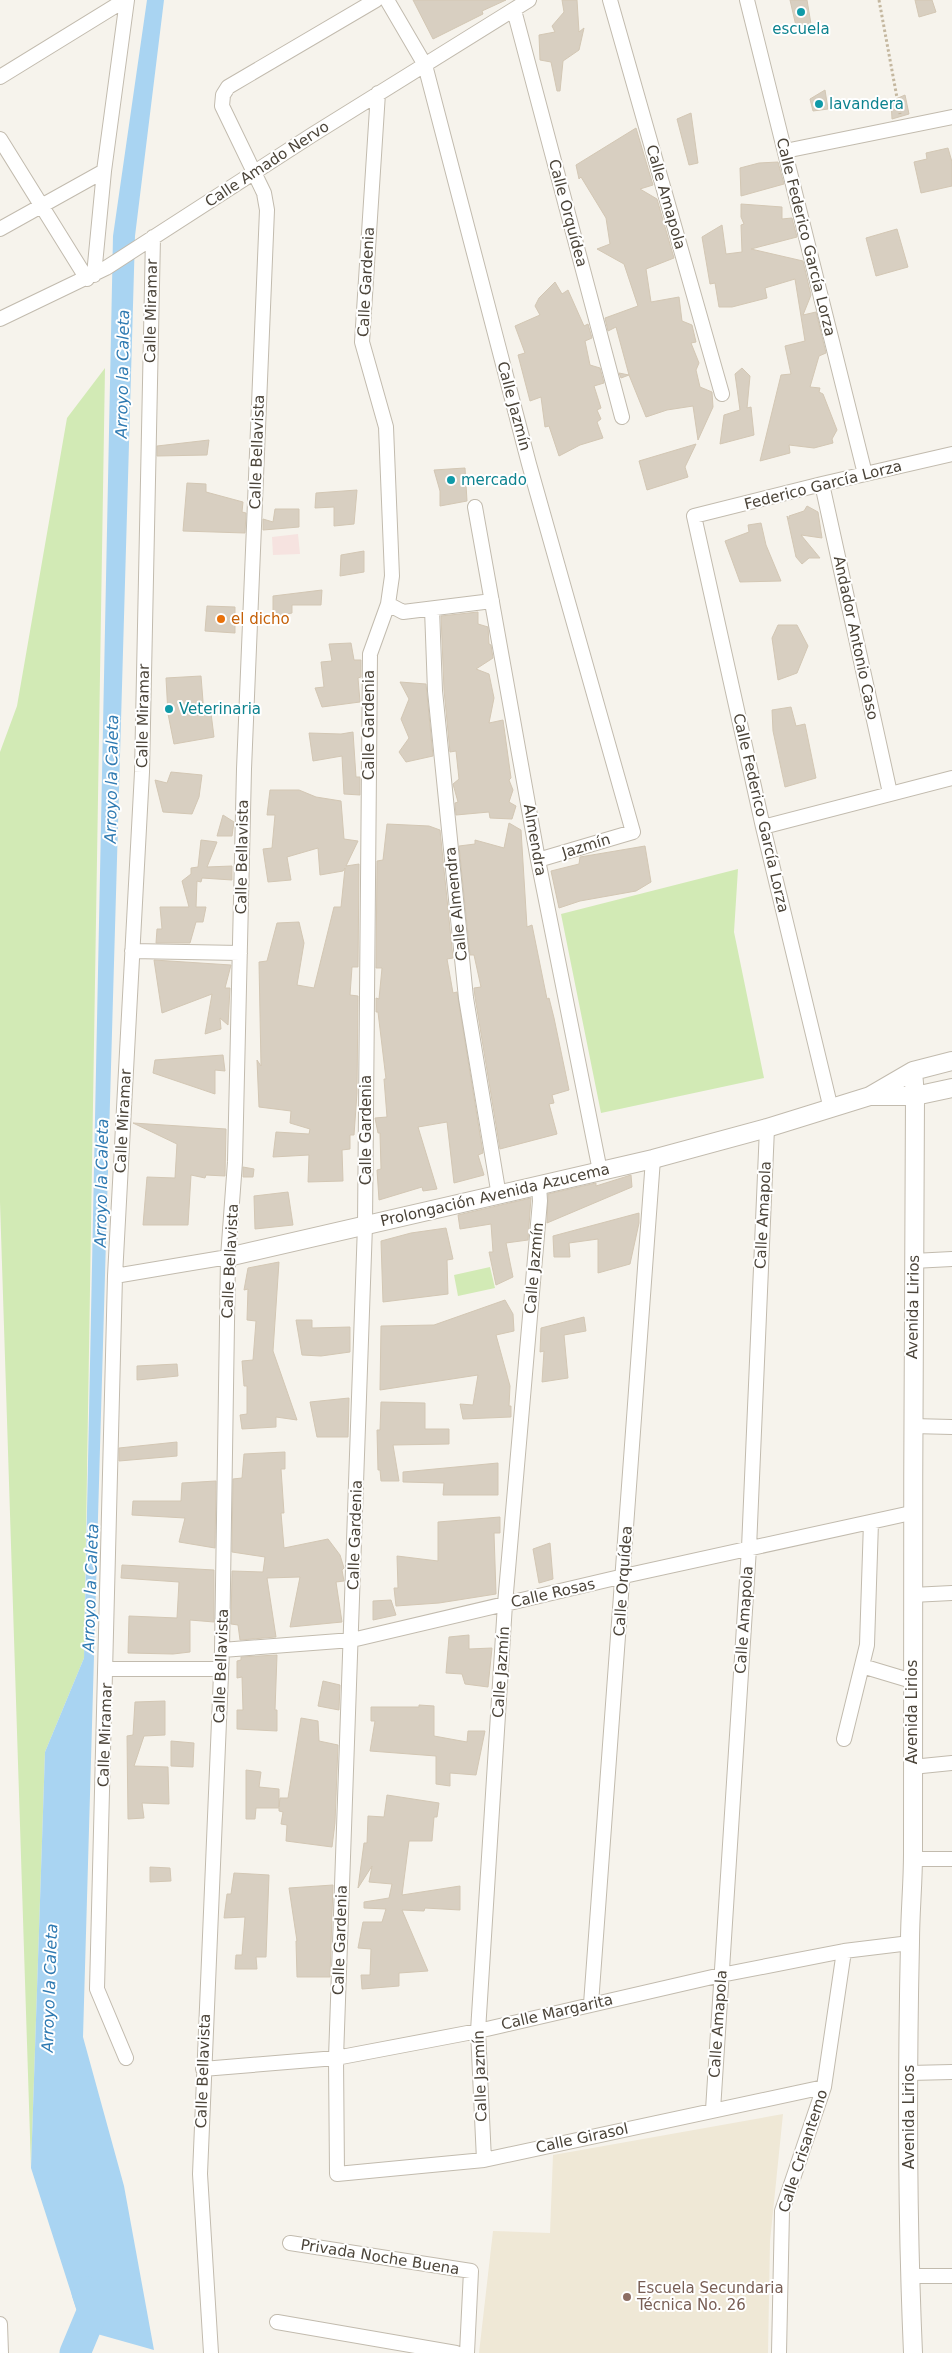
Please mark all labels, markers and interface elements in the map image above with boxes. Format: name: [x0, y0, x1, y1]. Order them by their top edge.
marker: escuela: [795, 6, 807, 18]
place label: escuela: [772, 20, 830, 38]
place label: lavandera: [829, 95, 904, 113]
marker: lavandera: [813, 98, 825, 110]
street label: Calle Amado Nervo: [202, 117, 332, 211]
street label: Calle Federico García Lorza: [773, 136, 839, 338]
street label: Calle Amapola: [642, 143, 690, 251]
street label: Calle Orquídea: [545, 157, 591, 269]
street label: Calle Gardenia: [354, 226, 378, 338]
street label: Calle Miramar: [141, 258, 161, 363]
water label: Arroyo la Caleta: [112, 309, 133, 440]
street label: Calle Jazmín: [493, 359, 535, 453]
street label: Calle Bellavista: [246, 394, 268, 510]
street label: Federico García Lorza: [742, 457, 904, 513]
place label: mercado: [461, 471, 527, 489]
marker: mercado: [445, 474, 457, 486]
street label: Andador Antonio Caso: [830, 554, 882, 722]
place label: el dicho: [231, 610, 290, 628]
marker: el dicho: [215, 613, 227, 625]
street label: Calle Miramar: [133, 663, 153, 768]
street label: Calle Gardenia: [360, 670, 378, 780]
place label: Veterinaria: [179, 700, 261, 718]
marker: Veterinaria: [163, 703, 175, 715]
street label: Calle Federico García Lorza: [729, 712, 793, 914]
water label: Arroyo la Caleta: [101, 714, 122, 845]
street label: Calle Bellavista: [232, 799, 252, 915]
street label: Almendra: [520, 803, 550, 877]
street label: Jazmín: [559, 830, 612, 862]
street label: Calle Almendra: [441, 846, 471, 962]
street label: Calle Miramar: [111, 1068, 135, 1174]
street label: Calle Gardenia: [357, 1075, 375, 1185]
water label: Arroyo la Caleta: [91, 1118, 112, 1249]
street label: Prolongación Avenida Azucema: [379, 1160, 611, 1230]
street label: Calle Amapola: [751, 1161, 775, 1269]
street label: Calle Bellavista: [218, 1203, 242, 1319]
street label: Calle Jazmín: [521, 1221, 547, 1315]
street label: Avenida Lirios: [903, 1254, 923, 1359]
street label: Calle Gardenia: [344, 1480, 366, 1590]
water label: Arroyo la Caleta: [79, 1523, 102, 1654]
street label: Calle Orquídea: [610, 1525, 636, 1637]
street label: Calle Amapola: [731, 1565, 757, 1675]
street label: Calle Rosas: [509, 1575, 597, 1611]
street label: Calle Bellavista: [210, 1608, 232, 1724]
street label: Calle Jazmín: [489, 1626, 513, 1718]
street label: Avenida Lirios: [903, 1660, 921, 1764]
street label: Calle Miramar: [94, 1682, 116, 1788]
street label: Calle Gardenia: [329, 1885, 351, 1995]
water label: Arroyo la Caleta: [38, 1923, 61, 2054]
street label: Calle Amapola: [705, 1969, 731, 2079]
street label: Calle Margarita: [499, 1990, 615, 2034]
street label: Calle Bellavista: [192, 2013, 214, 2129]
street label: Calle Jazmín: [469, 2030, 491, 2122]
street label: Avenida Lirios: [900, 2065, 918, 2169]
street label: Calle Crisantemo: [775, 2087, 831, 2215]
street label: Calle Girasol: [534, 2119, 630, 2157]
street label: Privada Noche Buena: [299, 2236, 461, 2278]
place label: Escuela Secundaria Técnica No. 26: [636, 2279, 784, 2314]
marker: Escuela Secundaria Técnica No. 26: [621, 2291, 633, 2303]

